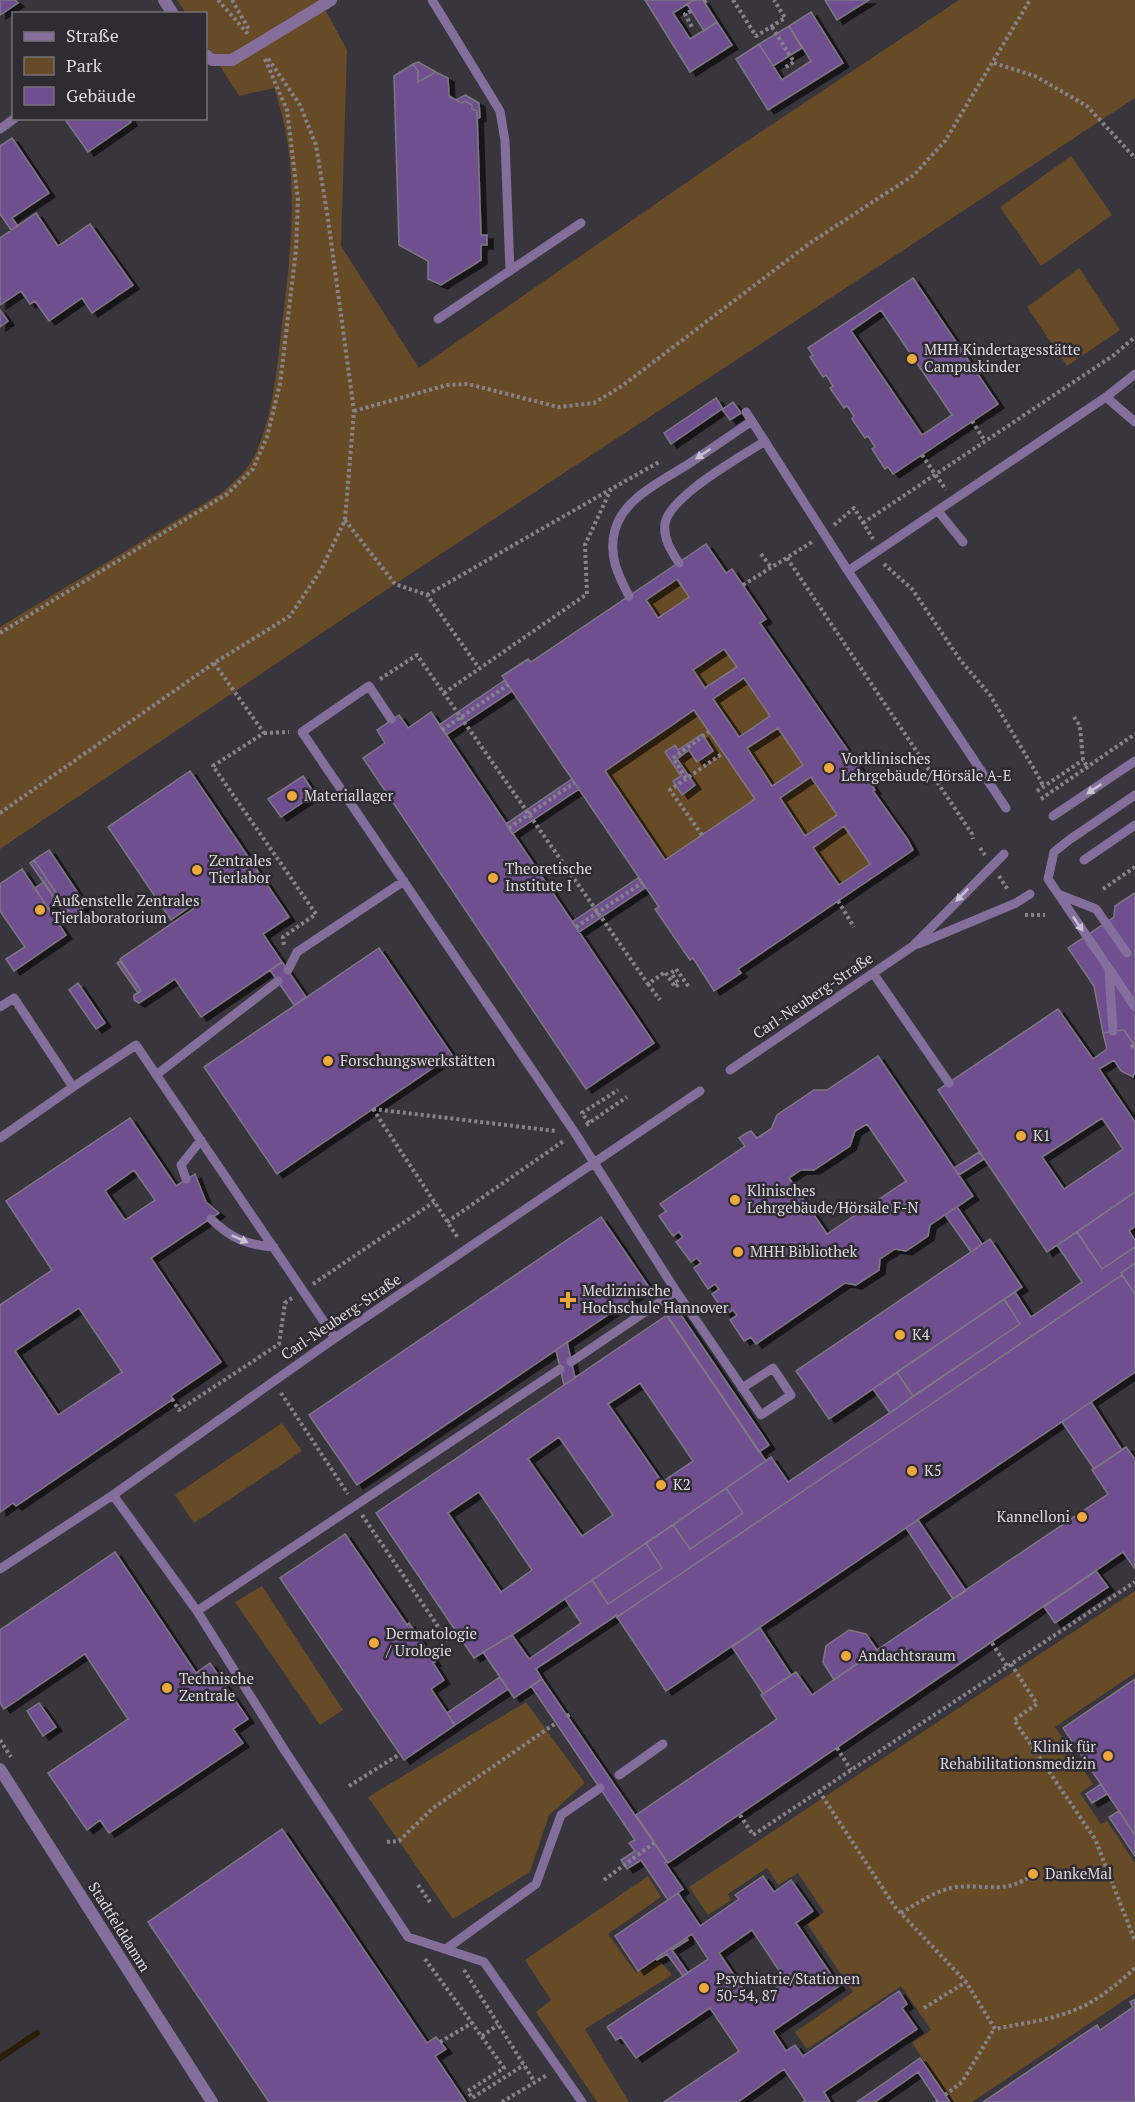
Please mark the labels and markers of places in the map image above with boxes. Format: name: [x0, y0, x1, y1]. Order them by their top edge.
place label: MHH Kindertagesstätte Campuskinder: [924, 339, 1081, 376]
marker: MHH Kindertagesstätte Campuskinder: [905, 352, 919, 366]
place label: Vorklinisches Lehrgebäude/Hörsäle A-E: [841, 748, 1011, 785]
marker: Vorklinisches Lehrgebäude/Hörsäle A-E: [822, 761, 836, 775]
place label: Materiallager: [304, 785, 394, 805]
marker: Materiallager: [285, 789, 299, 803]
place label: Zentrales Tierlabor: [209, 850, 272, 887]
place label: Theoretische Institute I: [505, 858, 592, 895]
marker: Zentrales Tierlabor: [190, 863, 204, 877]
marker: Theoretische Institute I: [486, 871, 500, 885]
place label: Außenstelle Zentrales Tierlaboratorium: [52, 890, 199, 927]
marker: Außenstelle Zentrales Tierlaboratorium: [33, 903, 47, 917]
place label: Forschungswerkstätten: [340, 1050, 495, 1070]
marker: Forschungswerkstätten: [321, 1054, 335, 1068]
place label: K1: [1033, 1125, 1051, 1145]
marker: K1: [1014, 1129, 1028, 1143]
place label: Klinisches Lehrgebäude/Hörsäle F-N: [747, 1180, 918, 1217]
marker: Klinisches Lehrgebäude/Hörsäle F-N: [728, 1193, 742, 1207]
place label: MHH Bibliothek: [750, 1241, 857, 1261]
marker: MHH Bibliothek: [731, 1245, 745, 1259]
place label: Medizinische Hochschule Hannover: [582, 1280, 729, 1317]
marker: Medizinische Hochschule Hannover: [559, 1291, 577, 1309]
place label: K4: [912, 1324, 930, 1344]
marker: K4: [893, 1328, 907, 1342]
place label: K5: [924, 1460, 942, 1480]
marker: K5: [905, 1464, 919, 1478]
place label: K2: [673, 1474, 691, 1494]
marker: K2: [654, 1478, 668, 1492]
place label: Kannelloni: [997, 1506, 1070, 1526]
marker: Kannelloni: [1075, 1510, 1089, 1524]
place label: Dermatologie / Urologie: [385, 1623, 477, 1660]
marker: Dermatologie / Urologie: [367, 1636, 381, 1650]
place label: Andachtsraum: [858, 1645, 956, 1665]
marker: Andachtsraum: [839, 1649, 853, 1663]
place label: Technische Zentrale: [179, 1668, 254, 1705]
marker: Technische Zentrale: [160, 1681, 174, 1695]
place label: Klinik für Rehabilitationsmedizin: [940, 1736, 1096, 1773]
marker: Klinik für Rehabilitationsmedizin: [1101, 1749, 1115, 1763]
place label: DankeMal: [1045, 1863, 1112, 1883]
marker: DankeMal: [1026, 1867, 1040, 1881]
place label: Psychiatrie/Stationen 50-54, 87: [716, 1968, 860, 2005]
marker: Psychiatrie/Stationen 50-54, 87: [697, 1981, 711, 1995]

